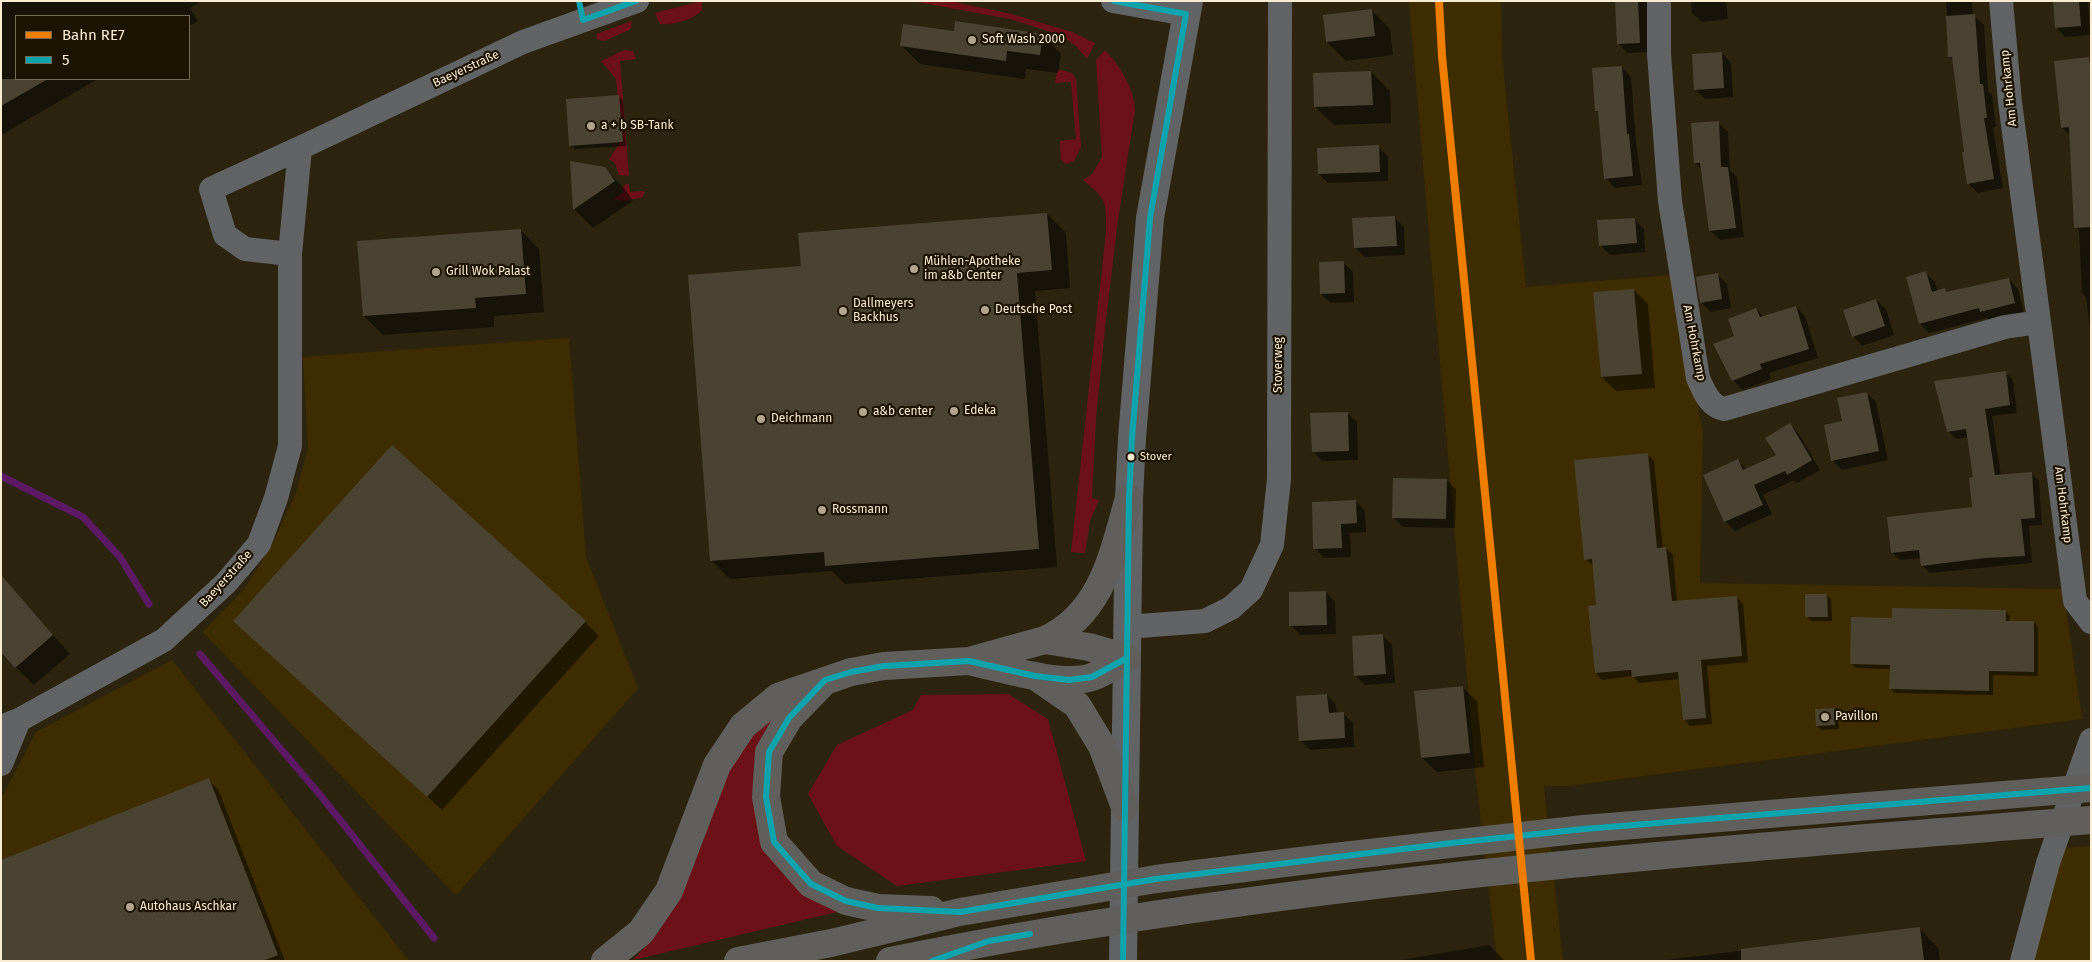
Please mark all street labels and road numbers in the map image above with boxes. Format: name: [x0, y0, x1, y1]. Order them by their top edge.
street label: Baeyerstraße: [431, 47, 501, 91]
street label: Am Hohrkamp: [1998, 49, 2020, 127]
street label: Am Hohrkamp: [1680, 304, 1708, 382]
street label: Stoverweg: [1272, 337, 1286, 393]
street label: Am Hohrkamp: [2051, 466, 2075, 544]
street label: Baeyerstraße: [197, 548, 255, 610]

